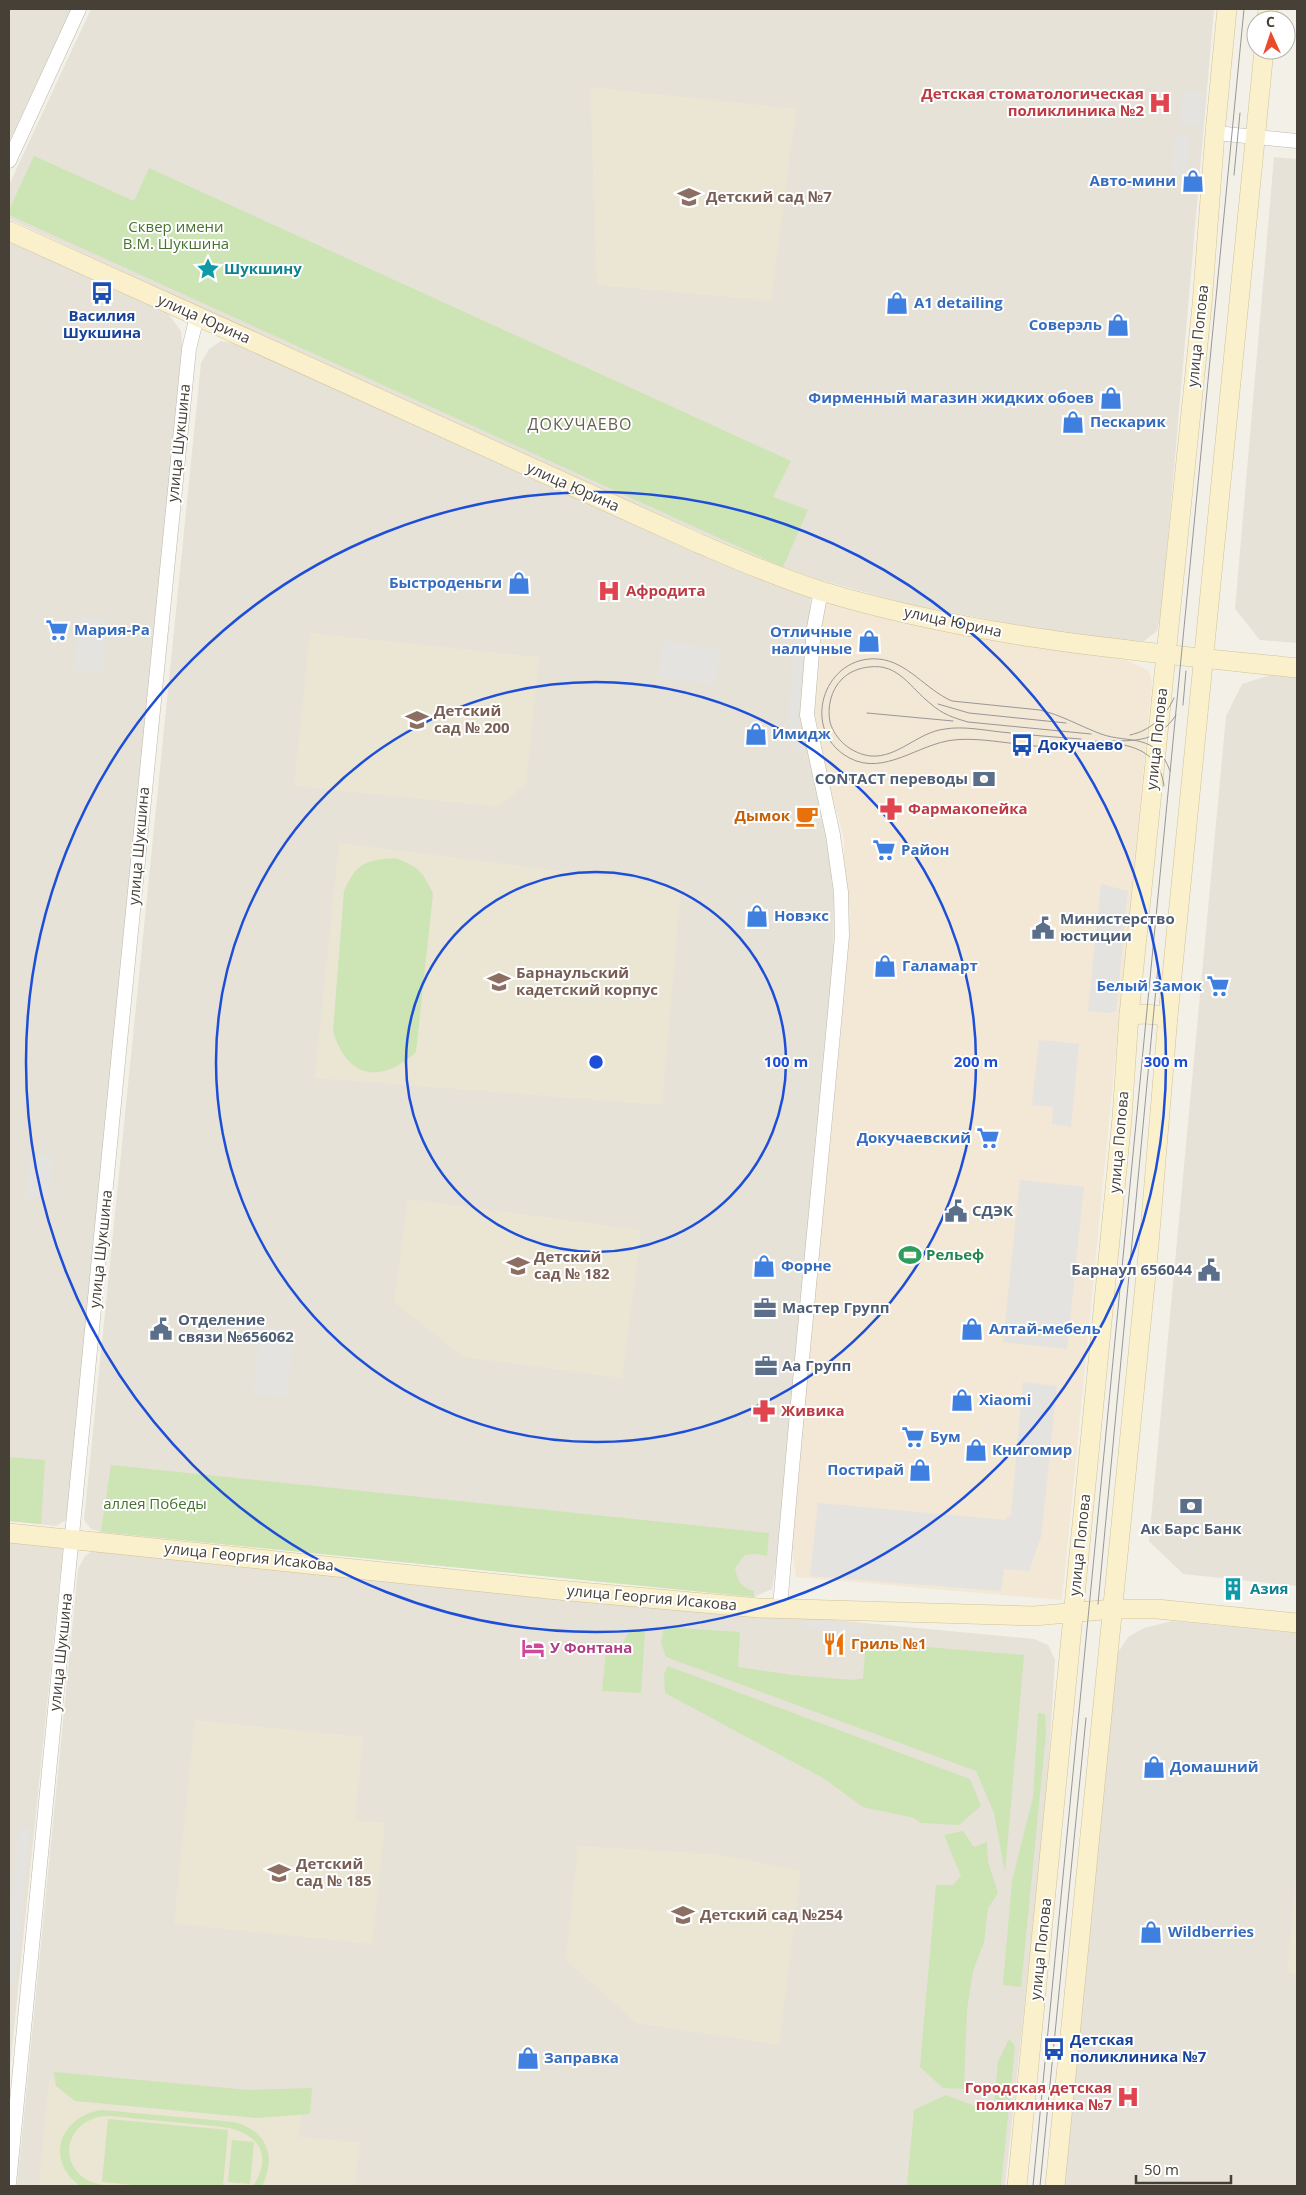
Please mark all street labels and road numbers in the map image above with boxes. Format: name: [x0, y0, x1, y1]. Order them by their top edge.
street label: улица Попова: [1182, 284, 1212, 388]
street label: улица Юрина: [155, 289, 254, 347]
street label: улица Шукшина: [162, 383, 194, 503]
street label: улица Юрина: [524, 457, 623, 515]
street label: улица Юрина: [902, 601, 1004, 641]
street label: улица Попова: [1141, 687, 1171, 791]
street label: улица Шукшина: [123, 786, 153, 906]
street label: улица Попова: [1104, 1090, 1132, 1194]
street label: улица Шукшина: [84, 1189, 116, 1309]
street label: улица Попова: [1064, 1493, 1094, 1597]
street label: улица Георгия Исакова: [163, 1537, 335, 1575]
street label: улица Георгия Исакова: [566, 1580, 738, 1614]
street label: улица Шукшина: [44, 1592, 76, 1712]
street label: улица Попова: [1025, 1897, 1055, 2001]

